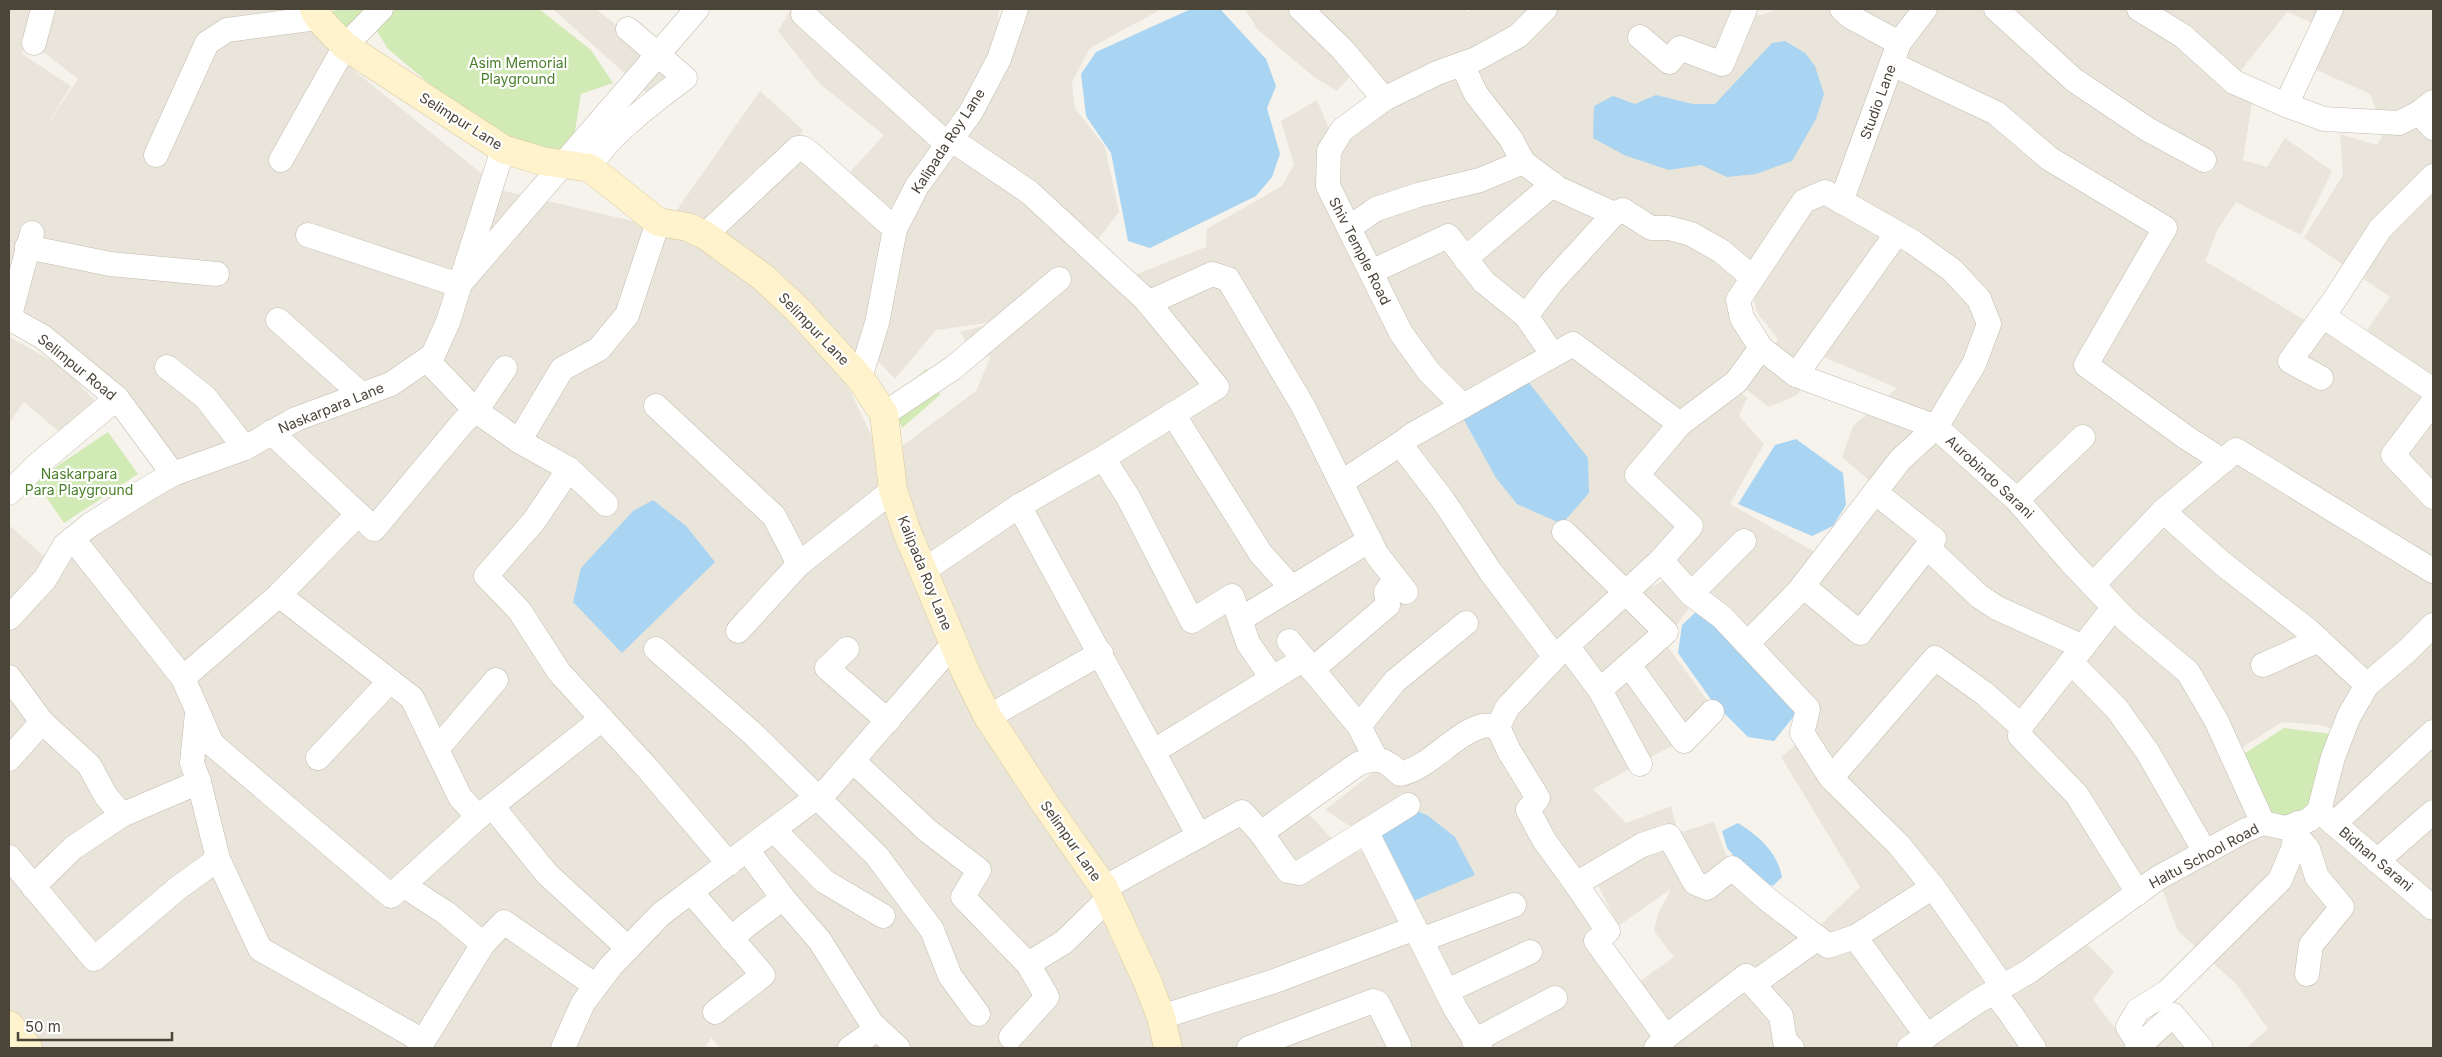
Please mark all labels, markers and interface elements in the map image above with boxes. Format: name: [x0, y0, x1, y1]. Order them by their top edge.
park label: Asim Memorial Playground: [469, 54, 567, 87]
street label: Studio Lane: [1856, 62, 1899, 142]
street label: Kalipada Roy Lane: [907, 85, 988, 196]
street label: Selimpur Lane: [417, 88, 506, 153]
street label: Shiv Temple Road: [1326, 194, 1395, 308]
street label: Selimpur Lane: [775, 289, 853, 369]
street label: Selimpur Road: [35, 330, 120, 403]
street label: Naskarpara Lane: [275, 379, 386, 437]
street label: Aurobindo Sarani: [1943, 431, 2038, 522]
park label: Naskarpara Para Playground: [25, 465, 133, 498]
street label: Kalipada Roy Lane: [895, 513, 956, 633]
street label: Selimpur Lane: [1037, 797, 1105, 884]
street label: Haltu School Road: [2146, 819, 2262, 892]
street label: Bidhan Sarani: [2336, 823, 2417, 894]
scale bar: [18, 1010, 171, 1042]
text: 50 m: [25, 1017, 61, 1036]

